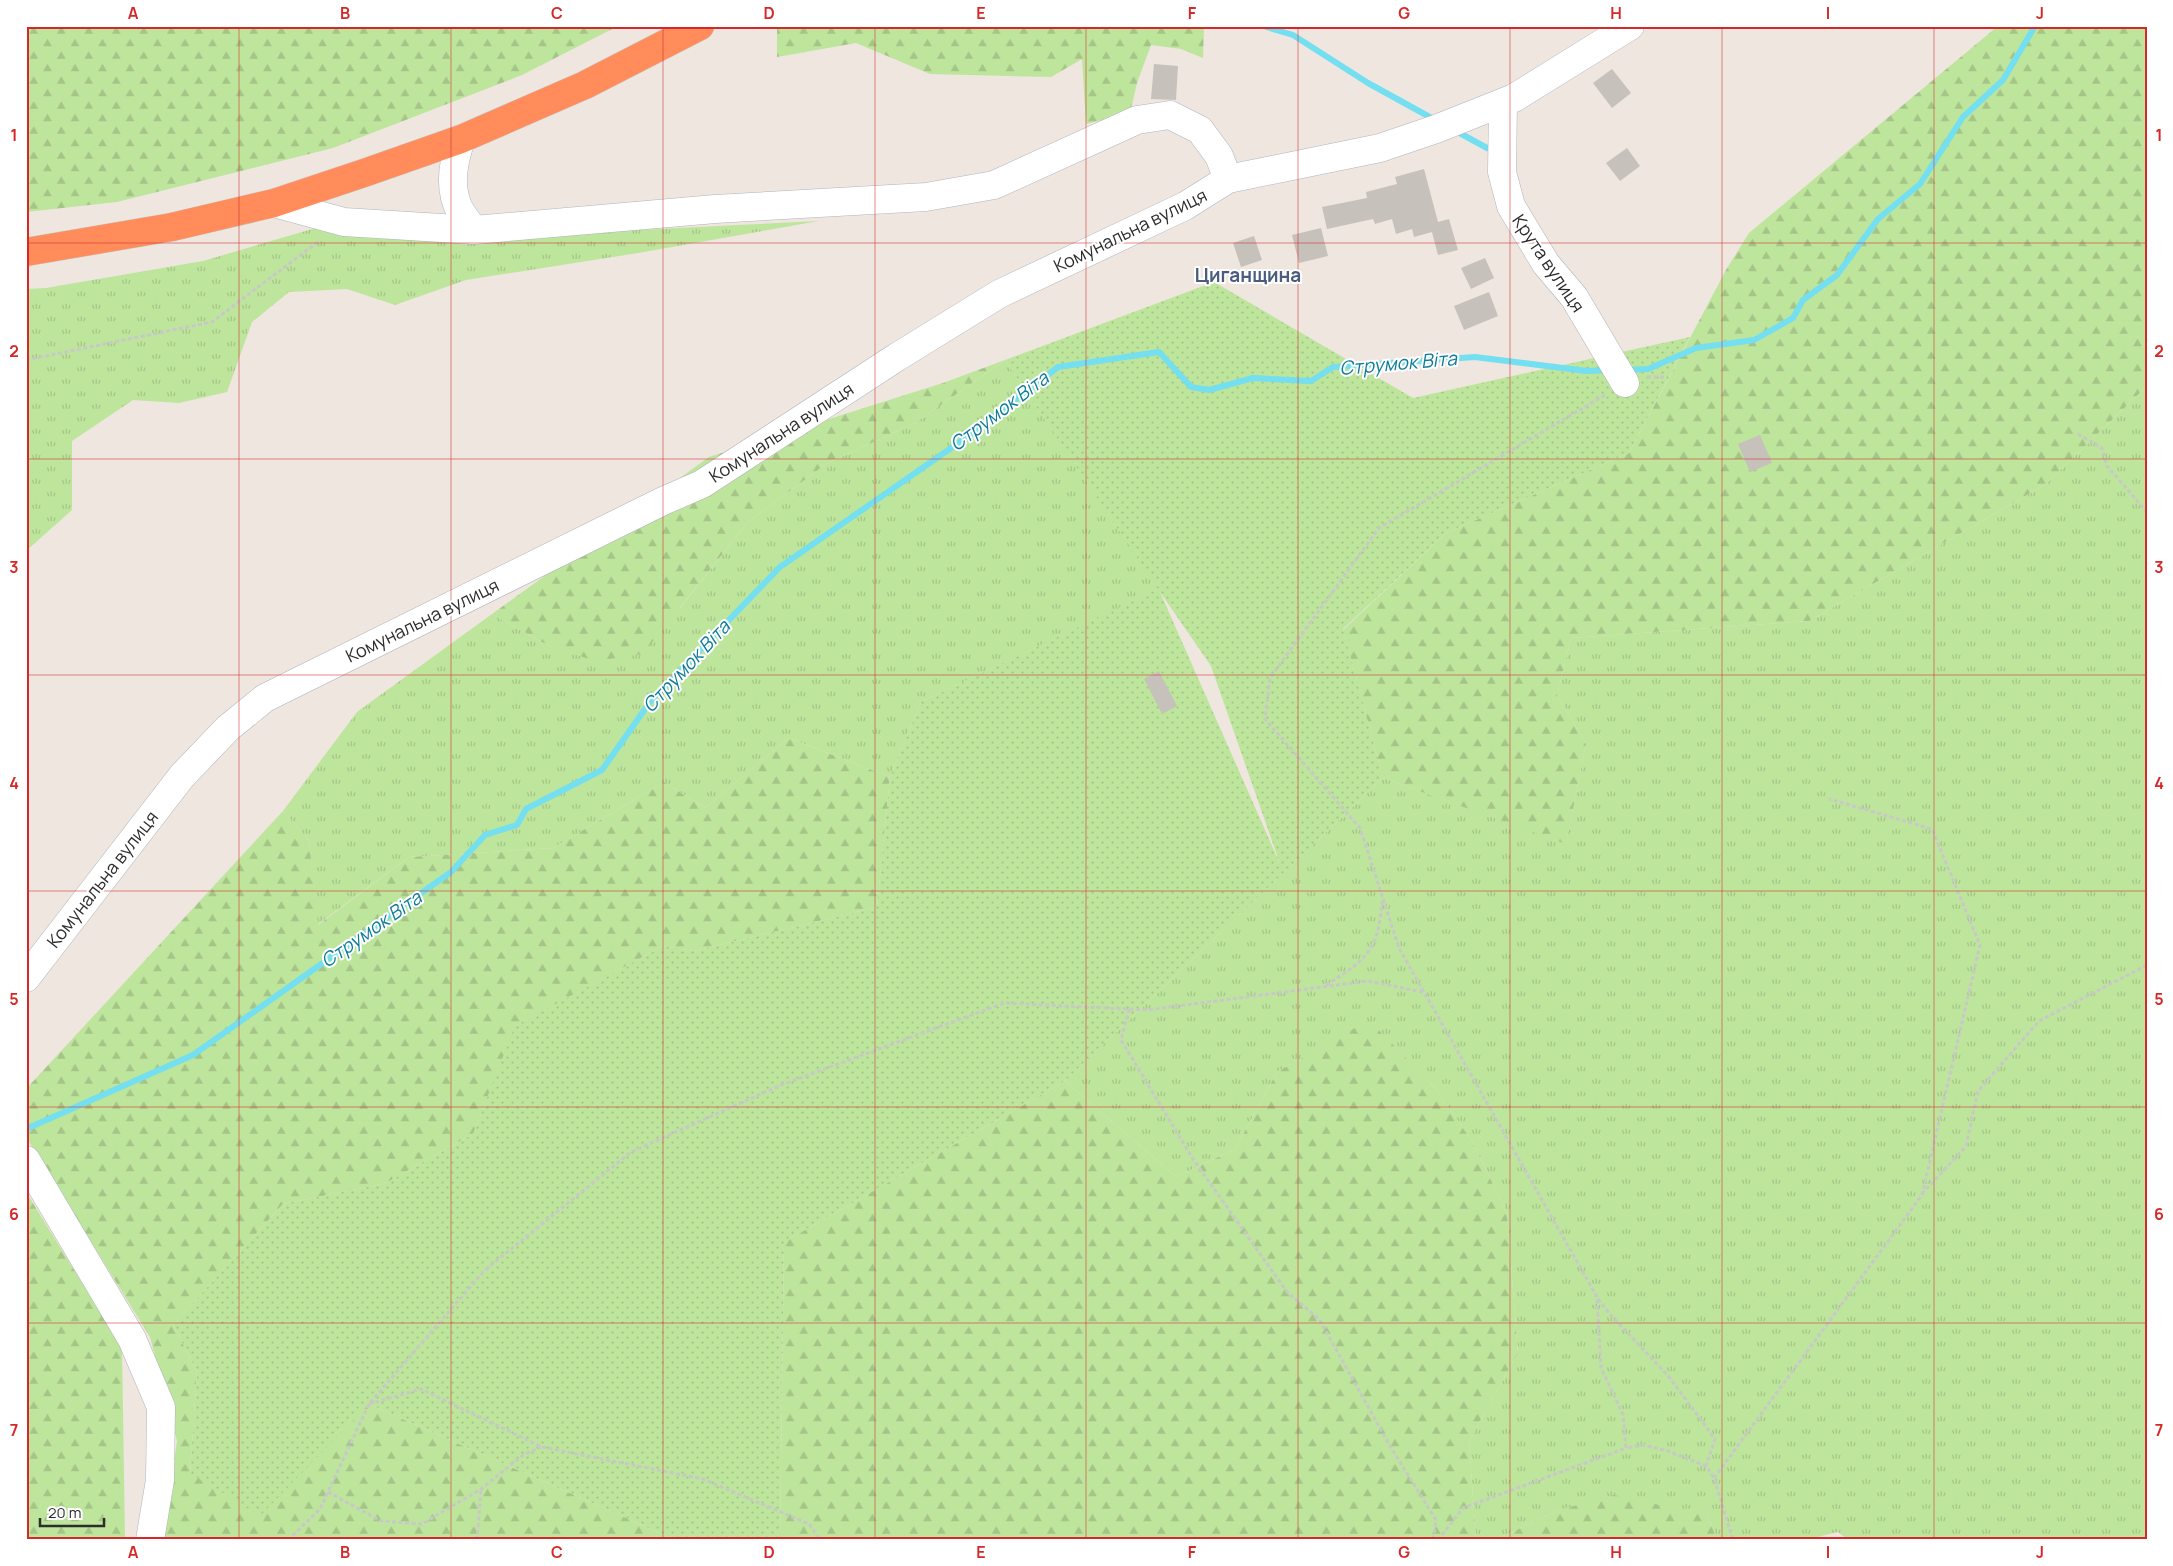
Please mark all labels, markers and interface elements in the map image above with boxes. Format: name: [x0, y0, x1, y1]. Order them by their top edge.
text: A: [128, 2, 139, 24]
text: B: [340, 2, 350, 24]
text: C: [551, 2, 563, 24]
text: D: [763, 2, 775, 24]
text: E: [976, 2, 986, 24]
text: F: [1188, 2, 1197, 24]
text: G: [1398, 2, 1410, 24]
text: H: [1610, 2, 1622, 24]
text: I: [1826, 2, 1830, 24]
text: J: [2036, 2, 2044, 24]
text: 1: [10, 124, 18, 146]
text: 1: [2155, 124, 2163, 146]
street label: Комунальна вулиця: [1049, 182, 1211, 278]
street label: Крута вулиця: [1507, 209, 1591, 317]
district label: Циганщина: [1195, 262, 1301, 288]
text: 2: [9, 340, 19, 362]
text: 2: [2154, 340, 2164, 362]
water label: Струмок Віта: [1338, 345, 1459, 381]
water label: Струмок Віта: [944, 364, 1055, 457]
street label: Комунальна вулиця: [704, 376, 858, 488]
text: 3: [9, 556, 19, 578]
text: 3: [2154, 556, 2164, 578]
street label: Комунальна вулиця: [341, 572, 503, 668]
water label: Струмок Віта: [636, 613, 737, 718]
text: 4: [9, 772, 19, 794]
text: 4: [2154, 772, 2164, 794]
street label: Комунальна вулиця: [41, 806, 163, 952]
water label: Струмок Віта: [315, 884, 428, 973]
text: 5: [9, 988, 19, 1010]
text: 5: [2154, 988, 2164, 1010]
text: 6: [9, 1203, 19, 1225]
text: 6: [2154, 1203, 2164, 1225]
text: 7: [10, 1419, 18, 1441]
text: 7: [2155, 1419, 2163, 1441]
scale bar: [40, 1496, 104, 1528]
text: 20 m: [48, 1502, 81, 1523]
text: A: [128, 1541, 139, 1563]
text: B: [340, 1541, 350, 1563]
text: C: [551, 1541, 563, 1563]
text: D: [763, 1541, 775, 1563]
text: E: [976, 1541, 986, 1563]
text: F: [1188, 1541, 1197, 1563]
text: G: [1398, 1541, 1410, 1563]
text: H: [1610, 1541, 1622, 1563]
text: I: [1826, 1541, 1830, 1563]
text: J: [2036, 1541, 2044, 1563]

